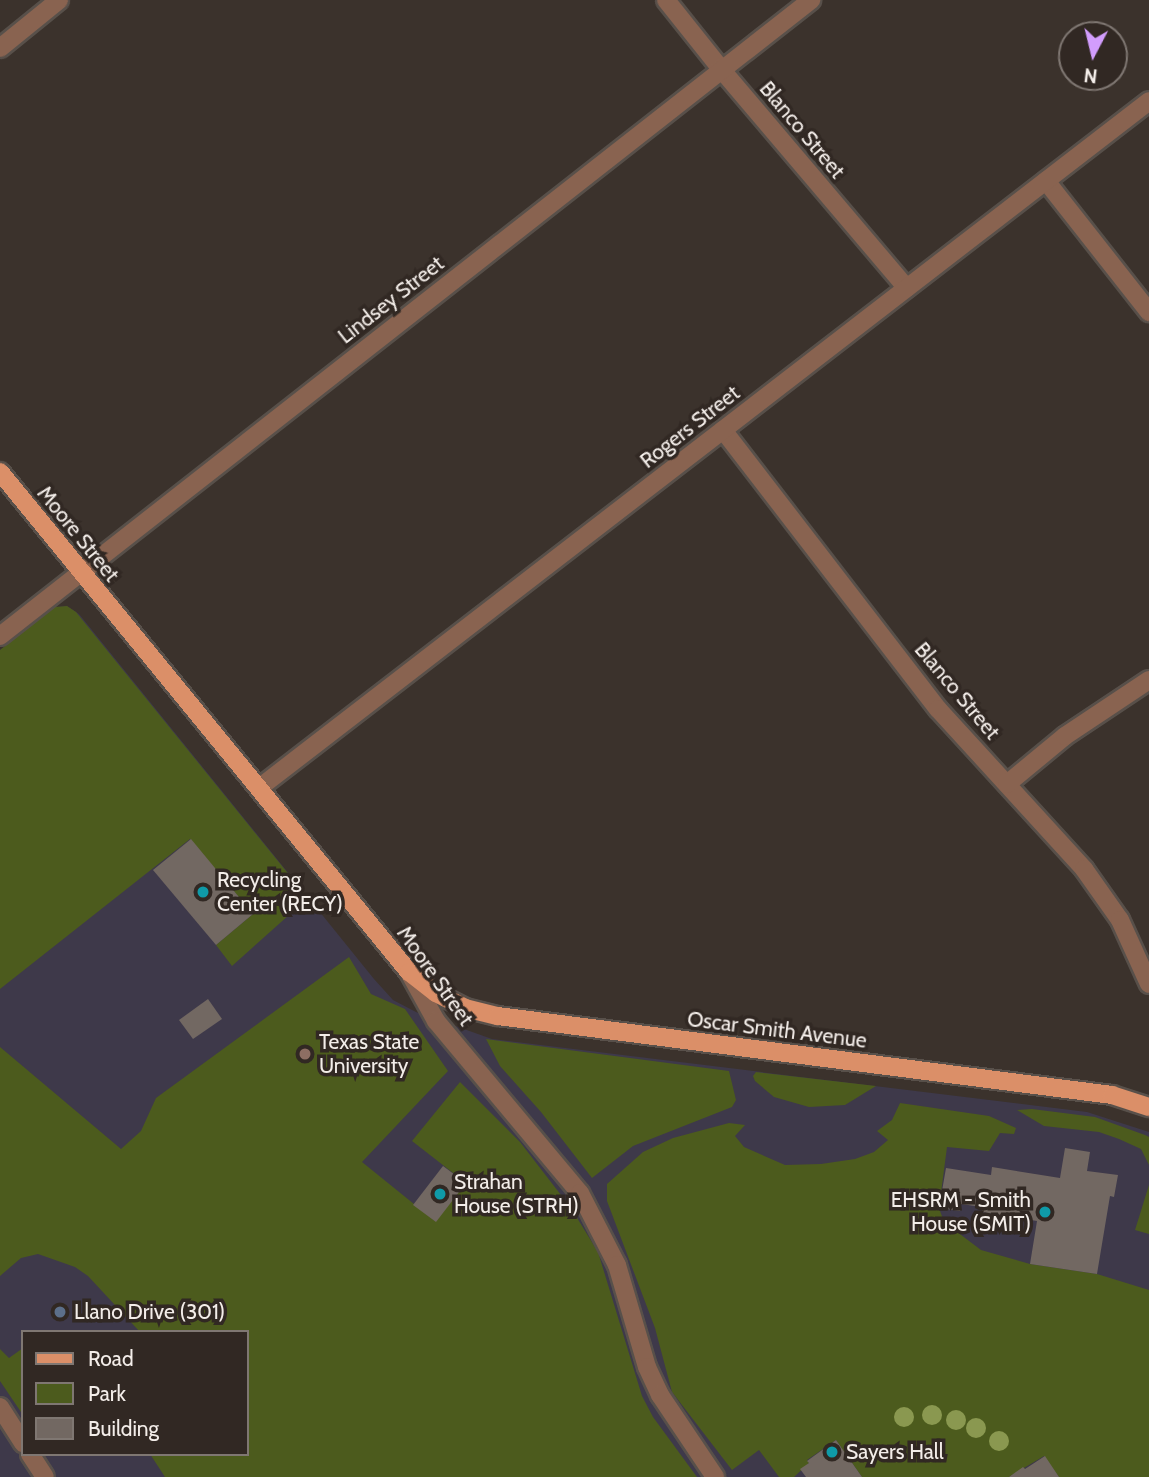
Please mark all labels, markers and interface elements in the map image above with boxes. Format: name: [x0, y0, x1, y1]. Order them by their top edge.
north arrow: [1058, 21, 1128, 91]
text: N: [1083, 63, 1099, 88]
street label: Blanco Street: [754, 76, 850, 184]
street label: Lindsey Street: [333, 251, 449, 349]
street label: Rogers Street: [635, 380, 745, 474]
street label: Moore Street: [32, 481, 124, 587]
street label: Blanco Street: [909, 637, 1005, 745]
place label: Recycling Center (RECY): [217, 867, 343, 917]
marker: Recycling Center (RECY): [195, 884, 211, 900]
street label: Moore Street: [391, 921, 479, 1031]
street label: Oscar Smith Avenue: [686, 1006, 868, 1054]
place label: Texas State University: [319, 1029, 419, 1079]
marker: Texas State University: [297, 1046, 313, 1062]
place label: Strahan House (STRH): [454, 1169, 579, 1219]
marker: Strahan House (STRH): [432, 1186, 448, 1202]
place label: EHSRM - Smith House (SMIT): [891, 1187, 1031, 1237]
marker: EHSRM - Smith House (SMIT): [1037, 1204, 1053, 1220]
place label: Llano Drive (301): [74, 1299, 225, 1325]
marker: Llano Drive (301): [52, 1304, 68, 1320]
legend: [21, 1330, 248, 1456]
text: Road: [88, 1346, 134, 1371]
text: Park: [88, 1381, 126, 1406]
text: Building: [88, 1416, 159, 1441]
place label: Sayers Hall: [846, 1439, 944, 1465]
marker: Sayers Hall: [824, 1444, 840, 1460]

